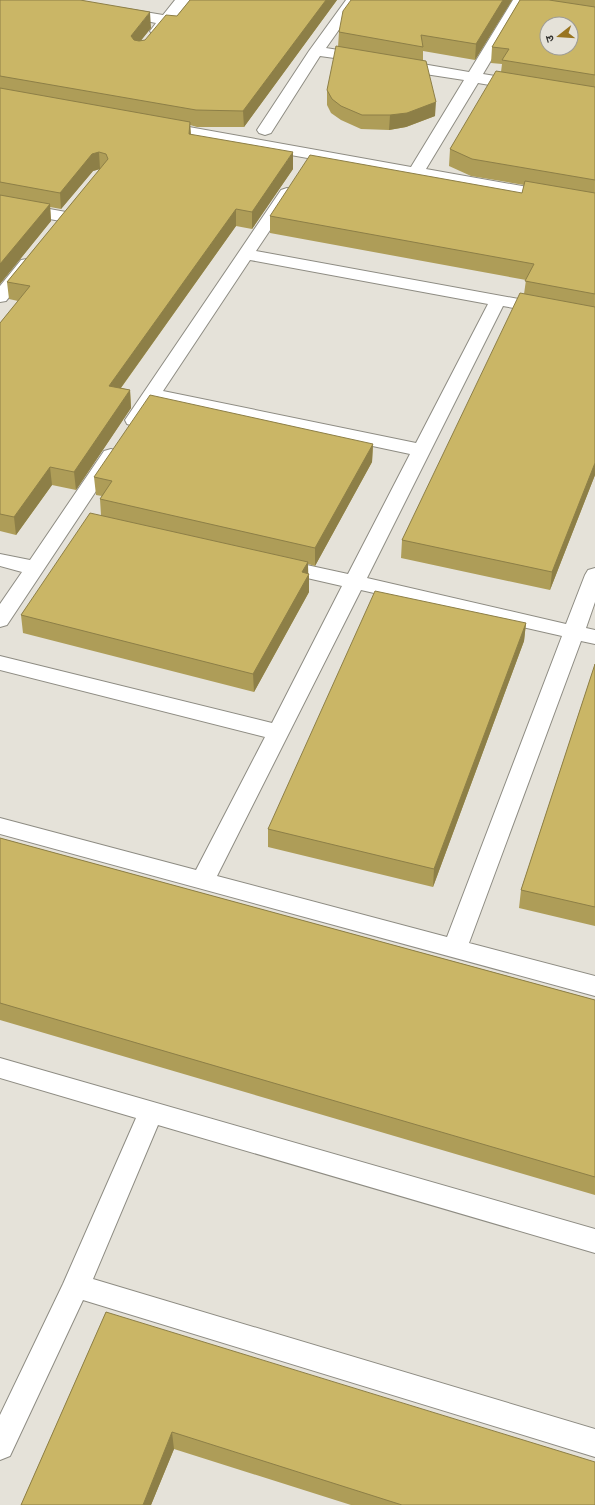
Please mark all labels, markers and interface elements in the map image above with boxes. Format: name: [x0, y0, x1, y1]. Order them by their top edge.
north arrow: [539, 16, 579, 56]
text: उ: [542, 34, 556, 44]

